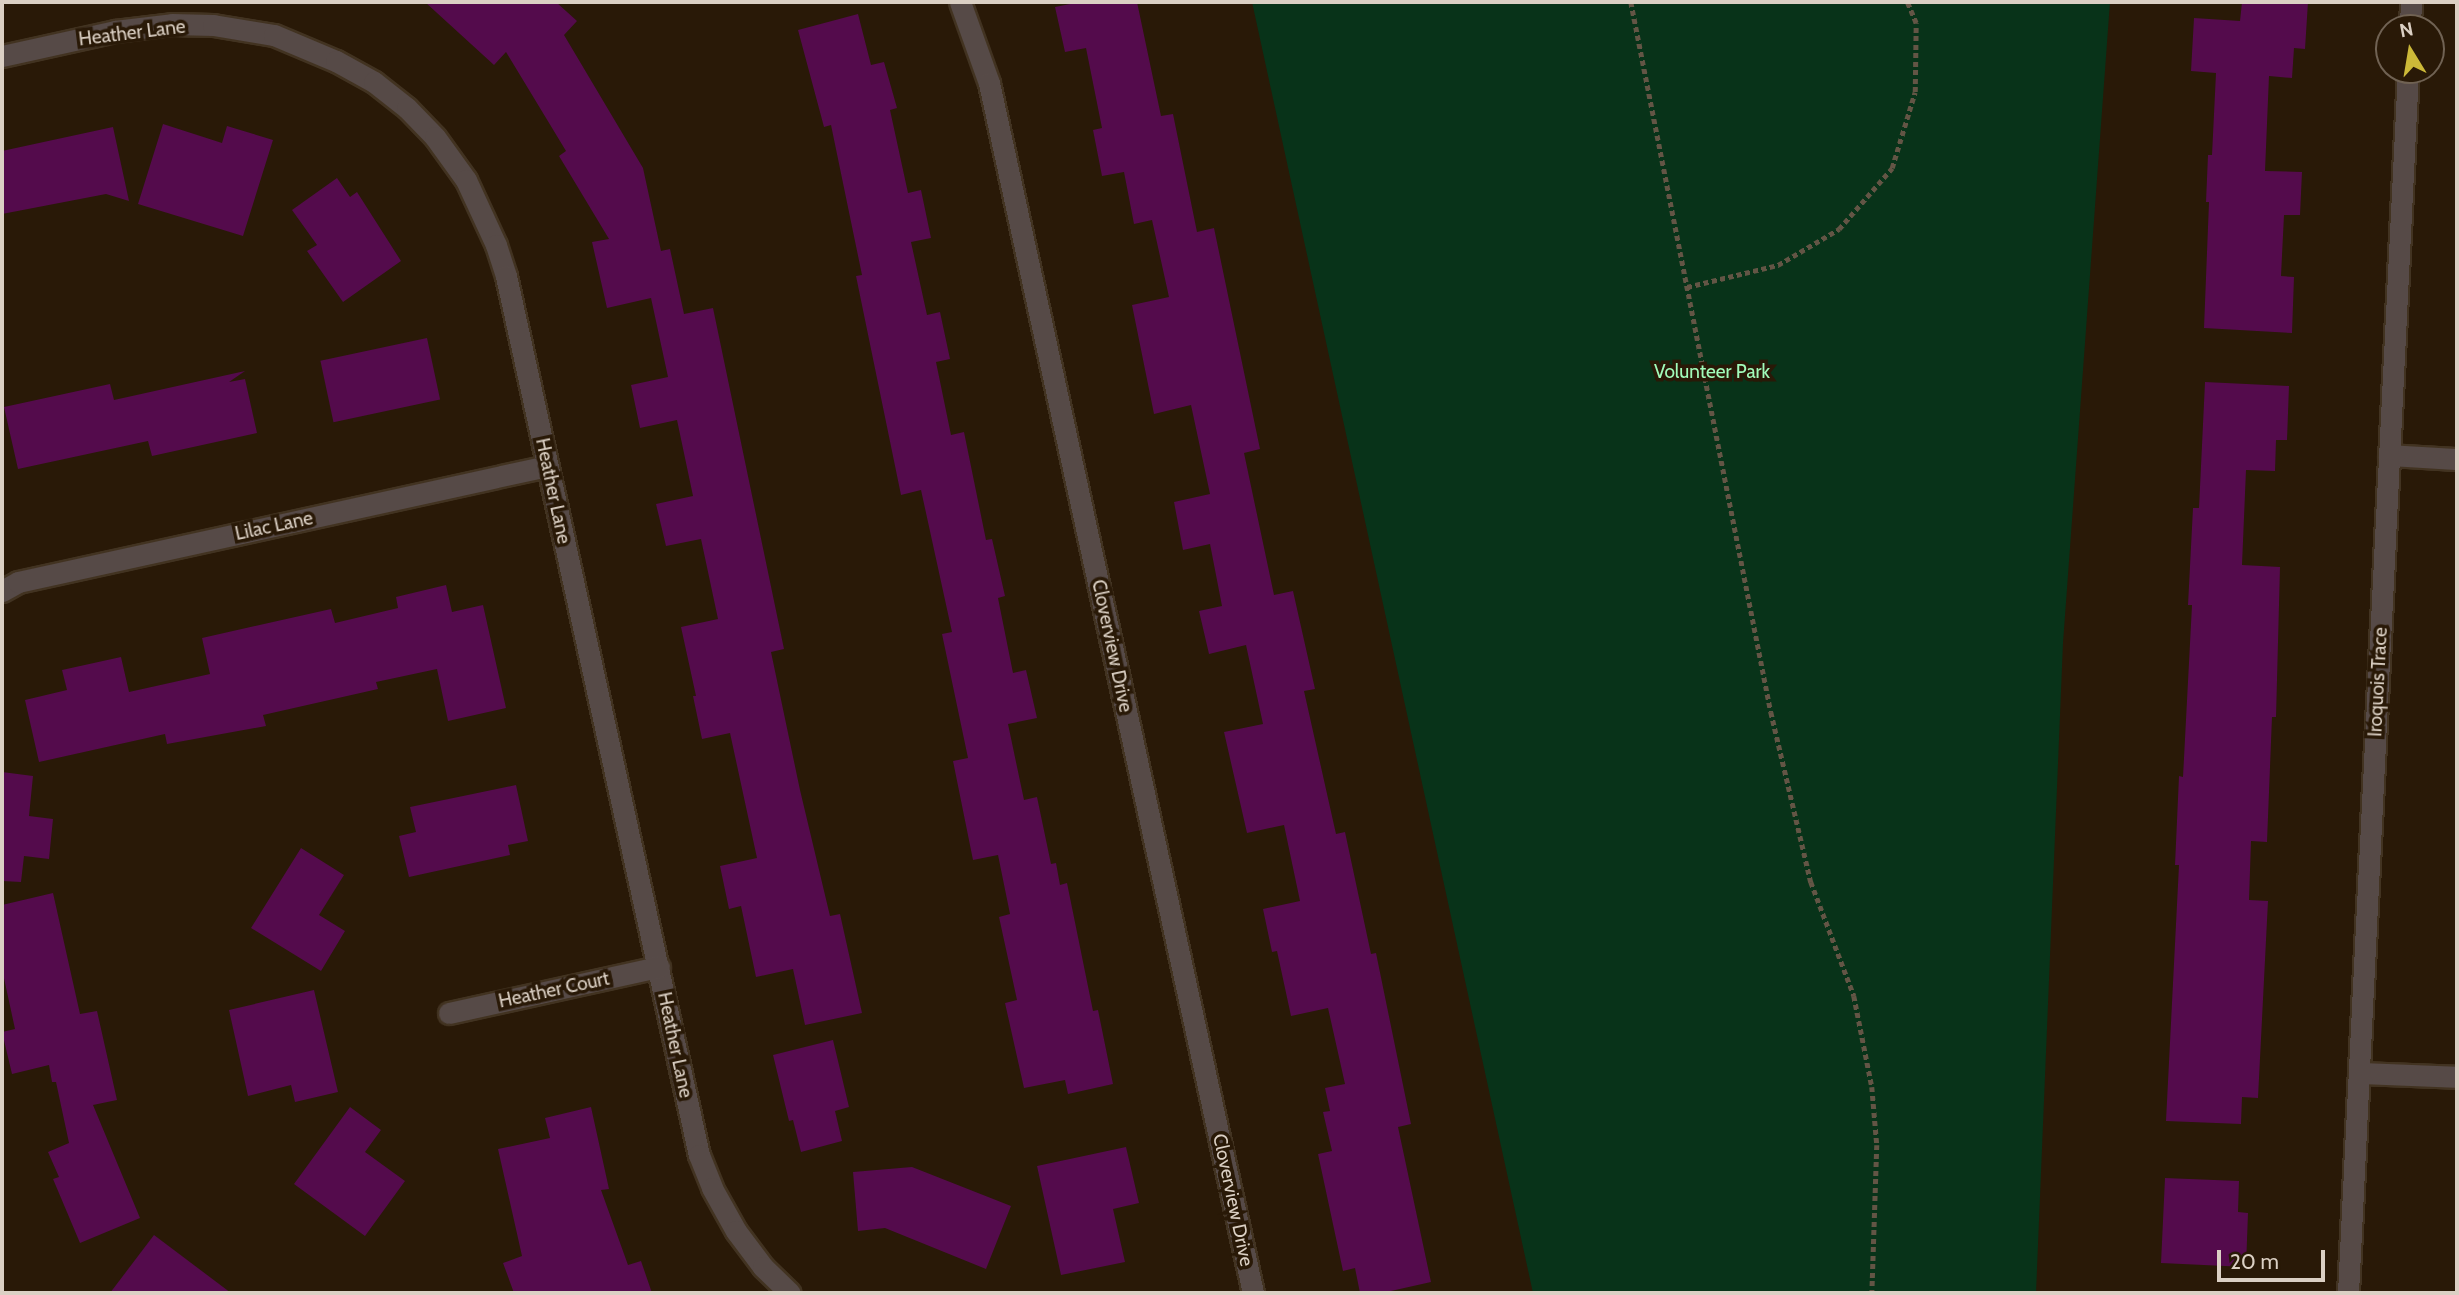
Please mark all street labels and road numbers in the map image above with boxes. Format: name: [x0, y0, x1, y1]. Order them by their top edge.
street label: Heather Lane: [77, 15, 187, 51]
street label: Heather Lane: [531, 436, 575, 546]
street label: Lilac Lane: [233, 507, 315, 545]
street label: Cloverview Drive: [1087, 578, 1137, 714]
street label: Iroquois Trace: [2364, 627, 2392, 737]
street label: Heather Court: [496, 967, 612, 1013]
street label: Heather Lane: [653, 990, 697, 1100]
street label: Cloverview Drive: [1208, 1132, 1258, 1268]

